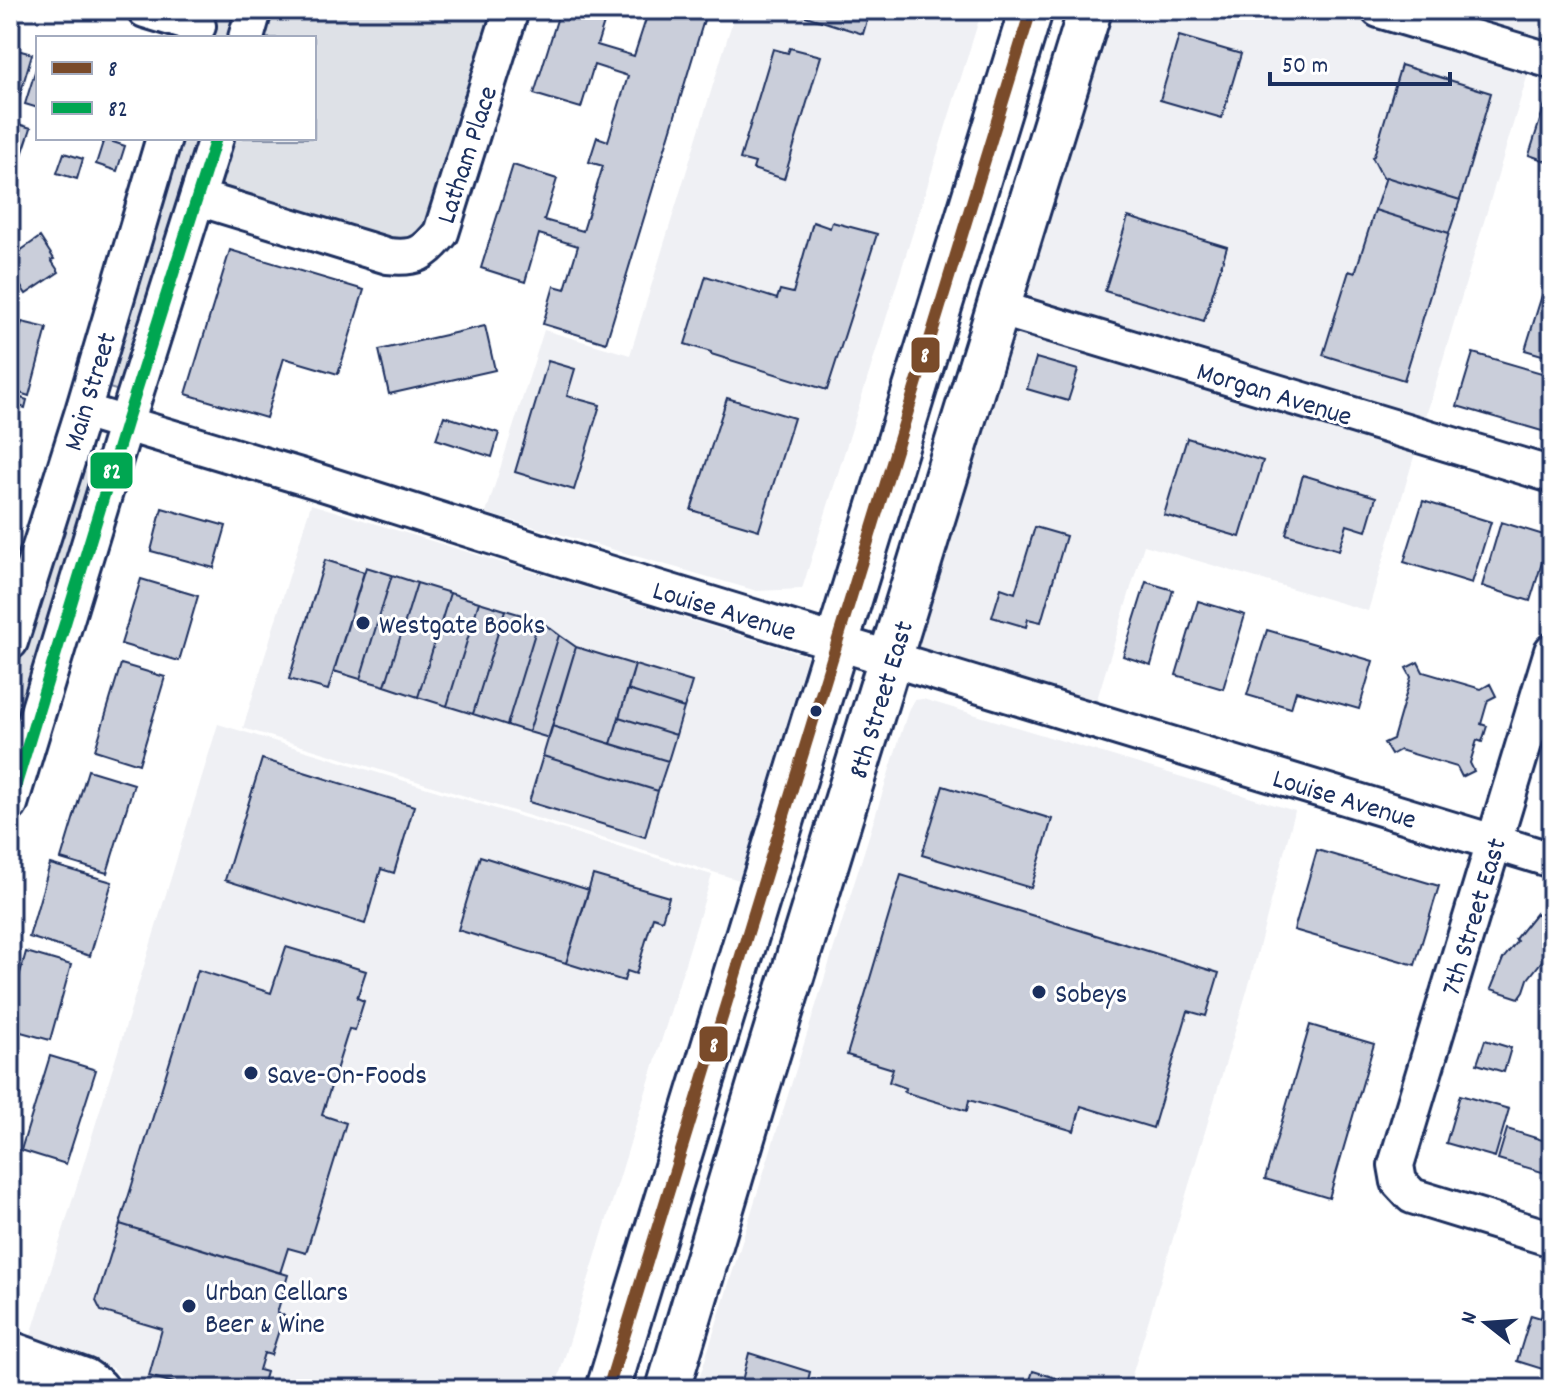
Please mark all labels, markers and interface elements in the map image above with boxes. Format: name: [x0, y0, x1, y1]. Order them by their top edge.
legend: [36, 36, 316, 140]
scale bar: [1270, 36, 1450, 86]
text: 50 m: [1282, 50, 1328, 84]
text: 8: [108, 54, 118, 88]
street label: Latham Place: [429, 82, 511, 230]
text: 82: [108, 94, 128, 128]
street label: Main Street: [56, 328, 130, 457]
line badge: 8: [910, 336, 941, 374]
text: 8: [921, 342, 930, 373]
street label: Morgan Avenue: [1191, 354, 1356, 439]
line badge: 82: [89, 451, 134, 490]
text: 82: [103, 458, 121, 489]
street label: Louise Avenue: [647, 573, 800, 655]
place label: Westgate Books: [379, 608, 545, 648]
marker: Westgate Books: [354, 614, 372, 632]
street label: 8th Street East: [841, 617, 927, 784]
unlabelled marker: [808, 703, 824, 719]
street label: Louise Avenue: [1267, 761, 1420, 843]
street label: 7th Street East: [1434, 834, 1520, 1001]
place label: Sobeys: [1055, 977, 1127, 1017]
marker: Sobeys: [1030, 983, 1048, 1001]
line badge: 8: [698, 1025, 729, 1063]
text: 8: [710, 1032, 719, 1063]
place label: Save-On-Foods: [267, 1058, 427, 1098]
marker: Save-On-Foods: [242, 1064, 260, 1082]
place label: Urban Cellars Beer & Wine: [205, 1275, 348, 1347]
north arrow: [1446, 1283, 1526, 1363]
marker: Urban Cellars Beer & Wine: [180, 1297, 198, 1315]
text: N: [1454, 1308, 1487, 1328]

